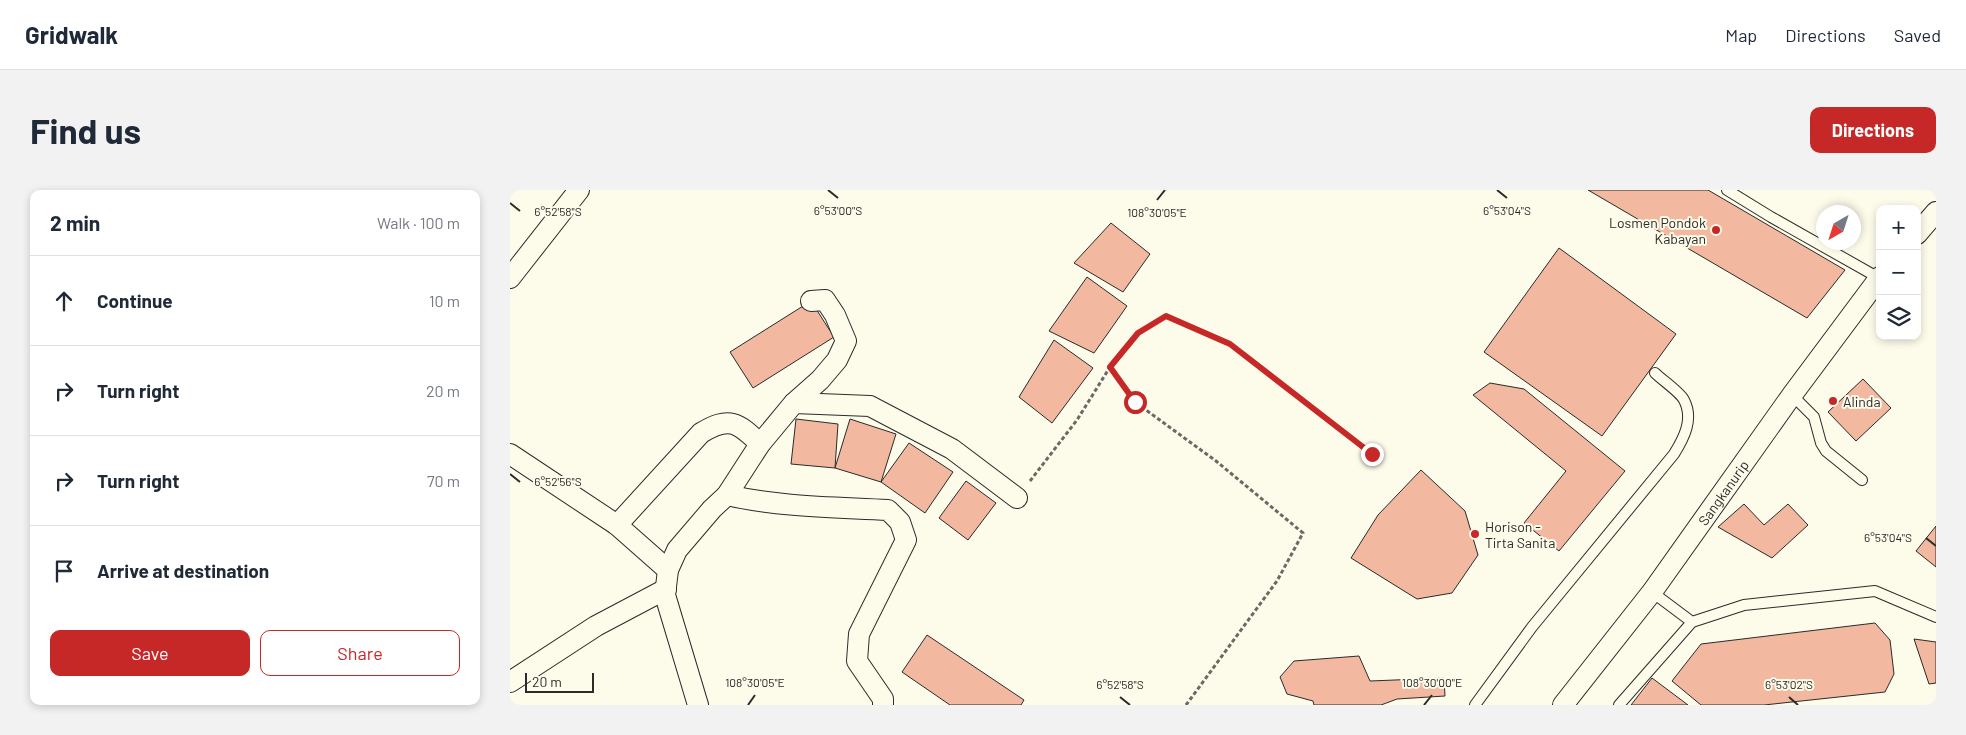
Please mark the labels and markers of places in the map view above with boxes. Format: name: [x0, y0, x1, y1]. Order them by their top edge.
place label: Losmen Pondok Kabayan: [1609, 214, 1706, 247]
marker: Losmen Pondok Kabayan: [1710, 224, 1722, 236]
place label: Alinda: [1843, 393, 1881, 410]
marker: Alinda: [1827, 395, 1839, 407]
place label: Horison - Tirta Sanita: [1485, 518, 1555, 551]
marker: Horison - Tirta Sanita: [1469, 528, 1481, 540]

